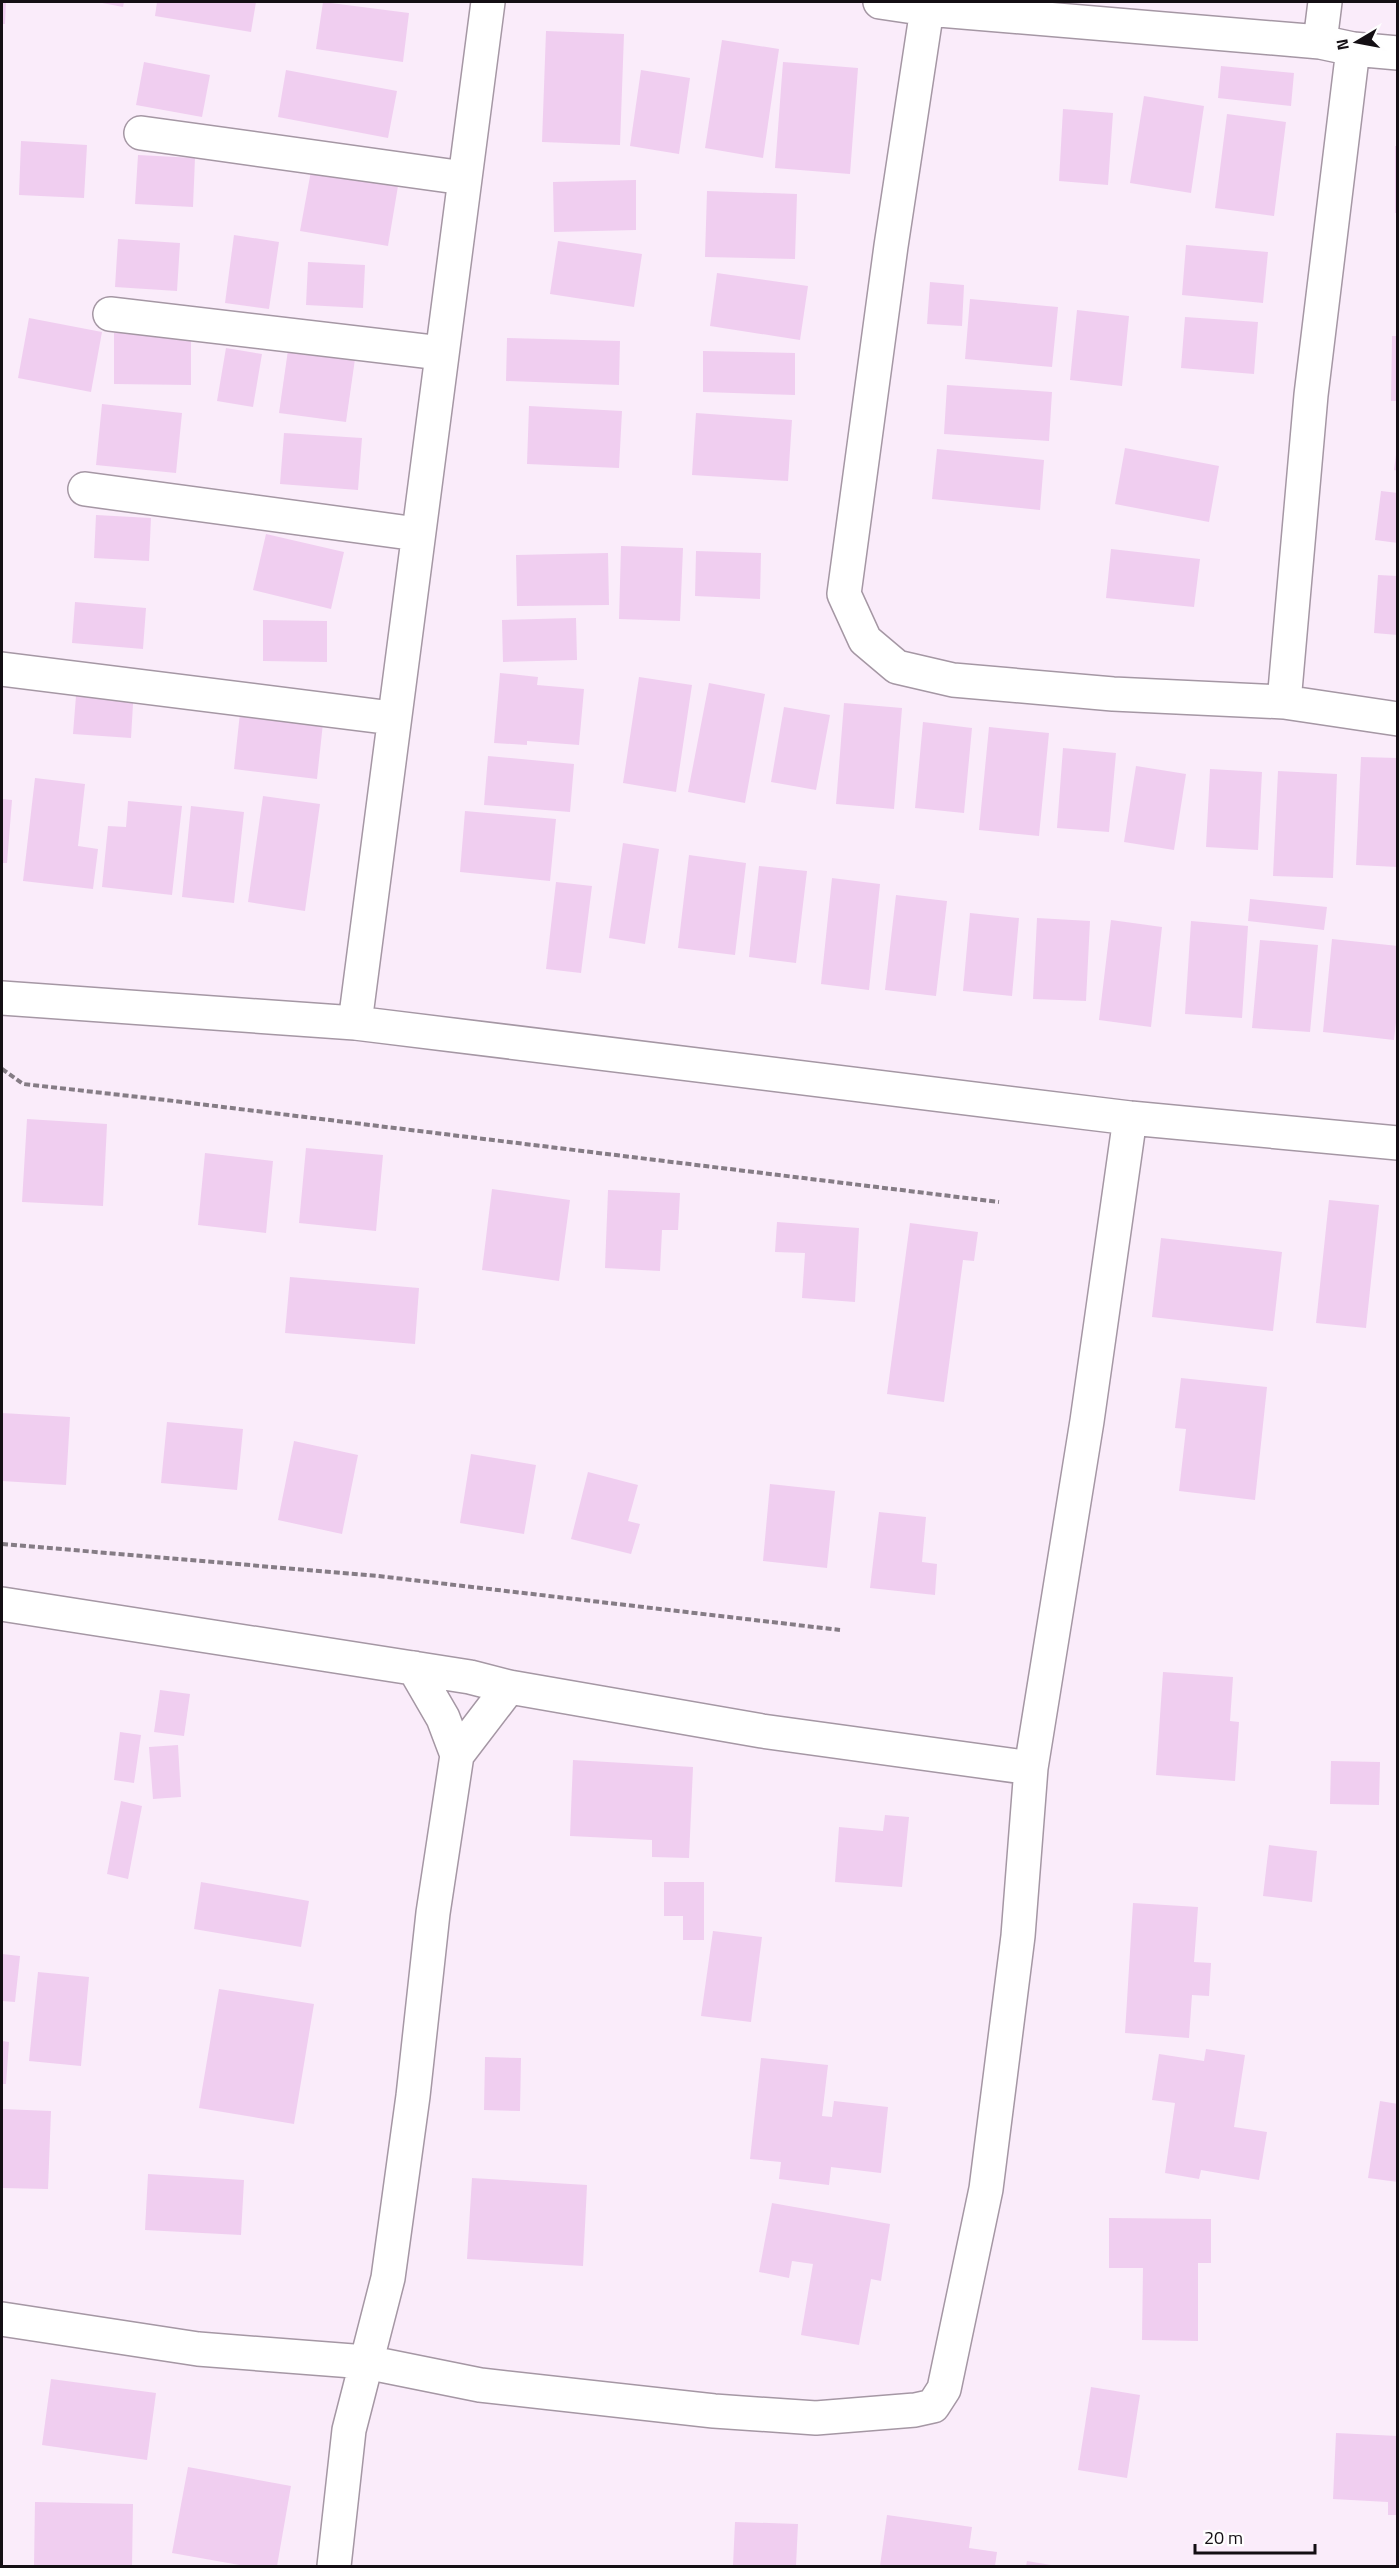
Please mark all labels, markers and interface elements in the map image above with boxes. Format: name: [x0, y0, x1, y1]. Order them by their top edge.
north arrow: [1327, 12, 1387, 72]
text: N: [1329, 37, 1355, 52]
scale bar: [1195, 2517, 1315, 2555]
text: 20 m: [1204, 2524, 1243, 2551]

